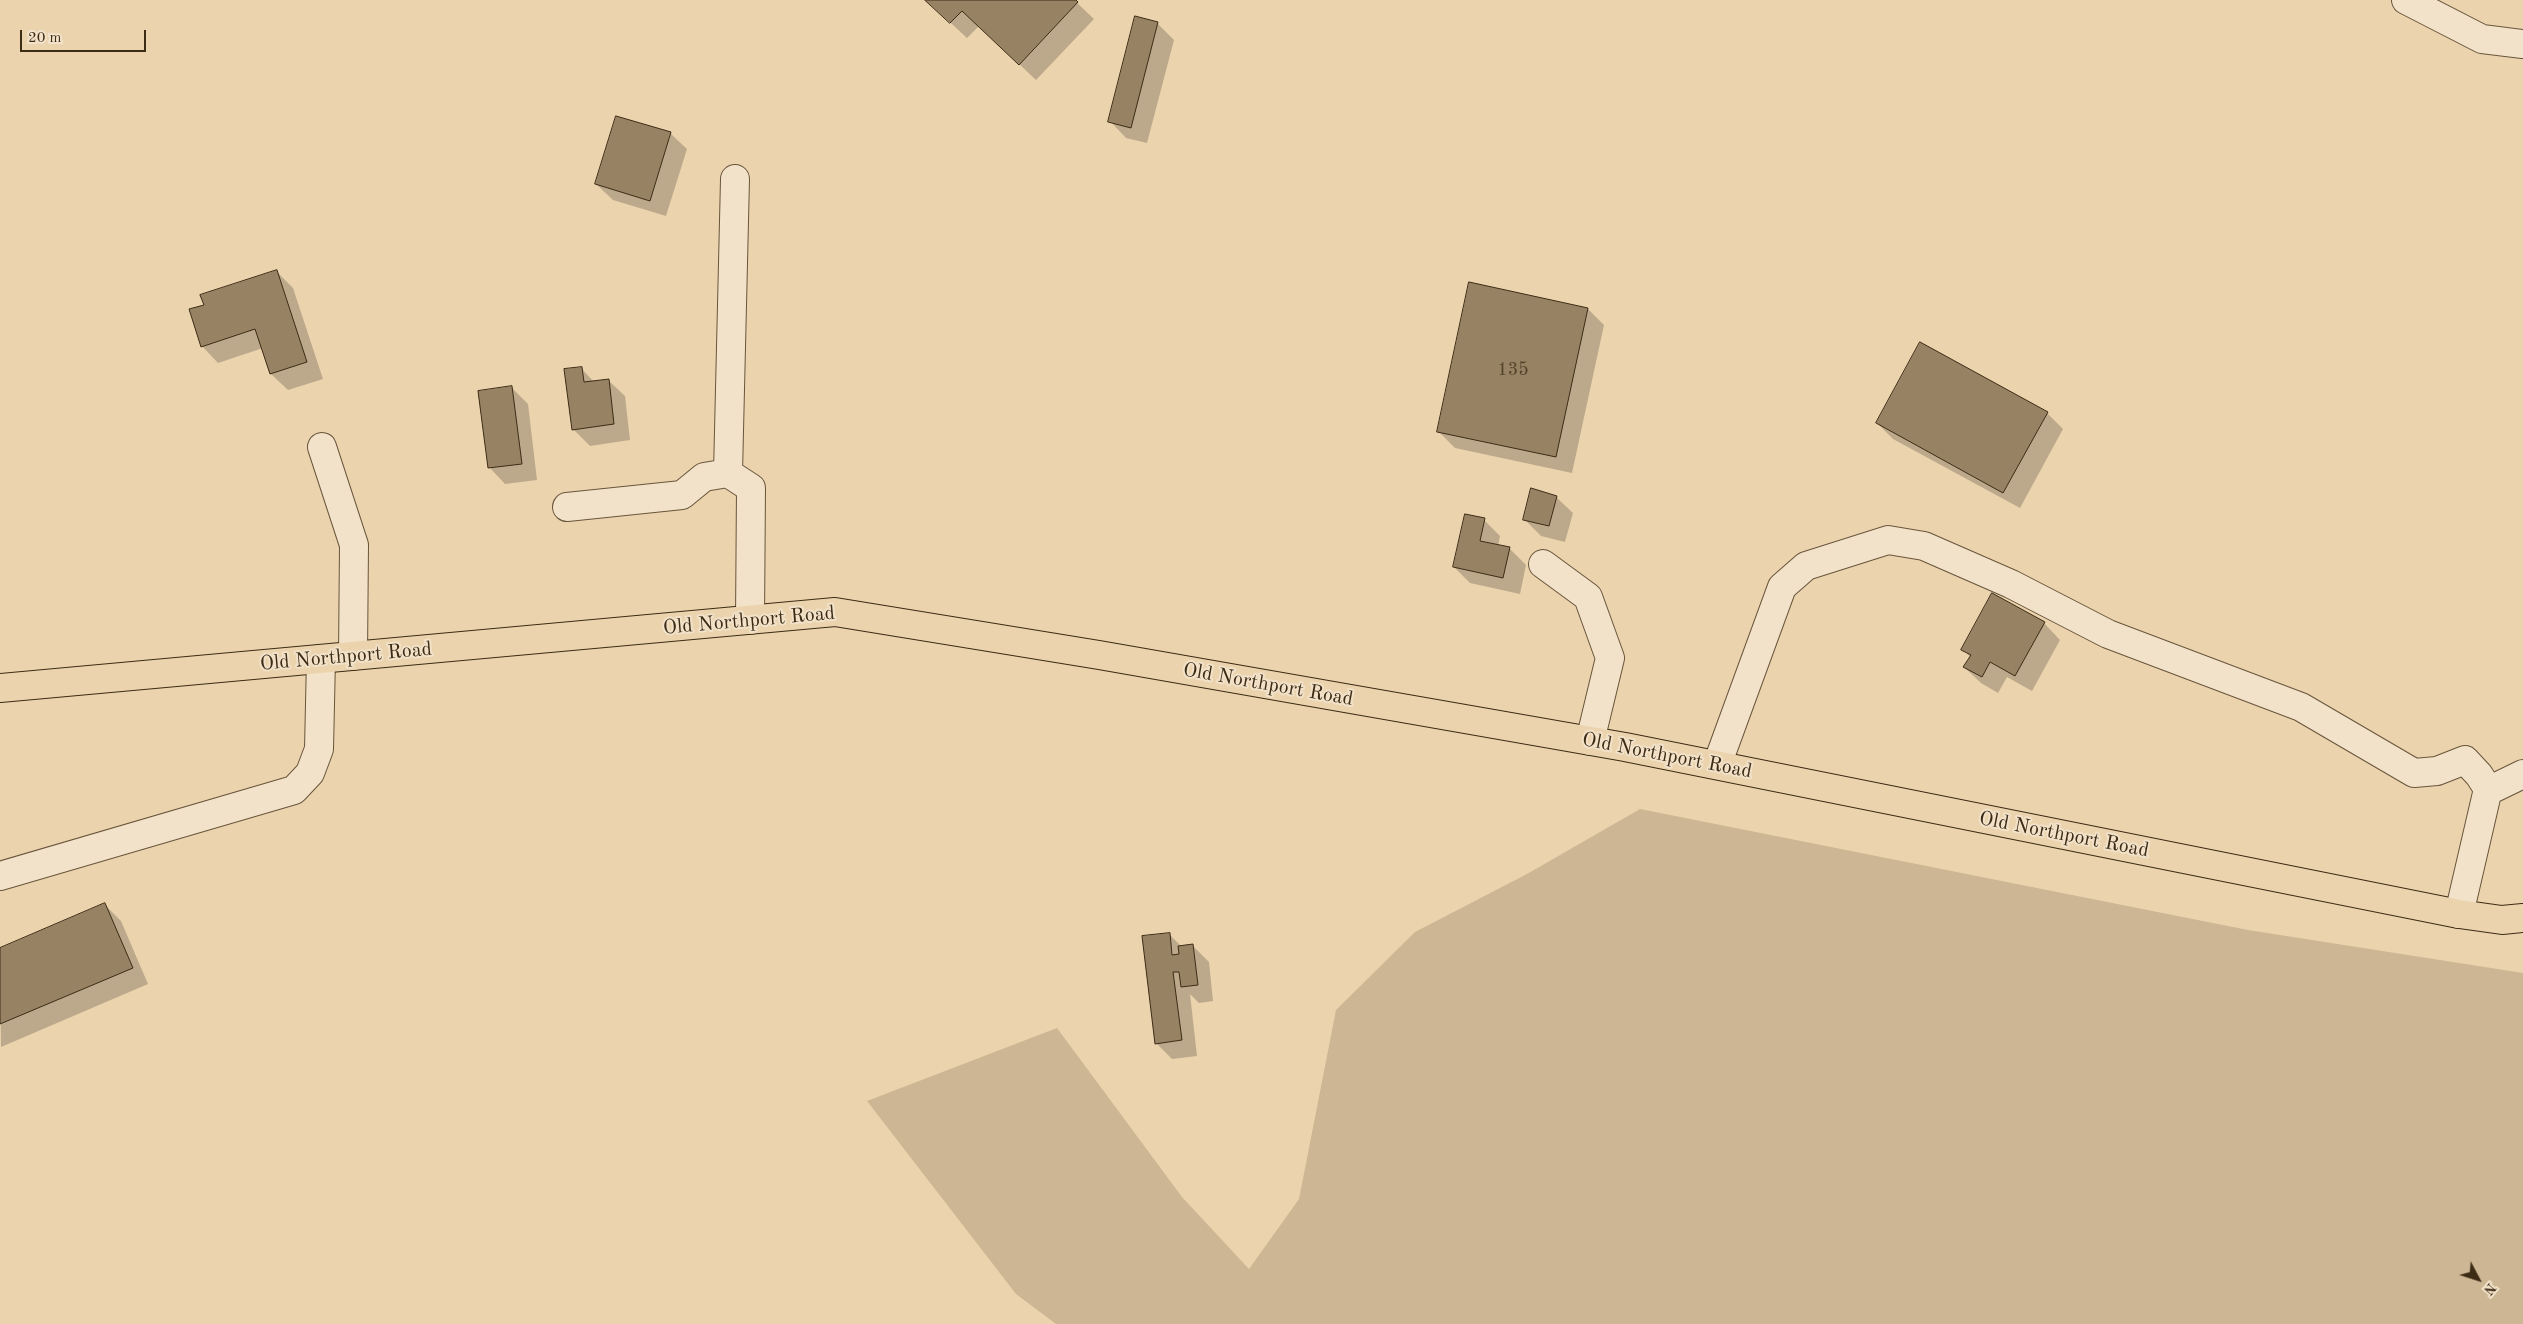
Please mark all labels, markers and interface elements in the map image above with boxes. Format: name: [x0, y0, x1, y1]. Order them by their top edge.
scale bar: [22, 20, 149, 52]
text: 20 m: [28, 31, 62, 46]
house number: 135: [1497, 359, 1529, 381]
street label: Old Northport Road: [662, 602, 836, 640]
street label: Old Northport Road: [259, 638, 433, 676]
street label: Old Northport Road: [1181, 658, 1355, 712]
street label: Old Northport Road: [1580, 728, 1754, 784]
street label: Old Northport Road: [1977, 807, 2151, 863]
north arrow: [2453, 1254, 2503, 1304]
text: N: [2481, 1280, 2498, 1297]

